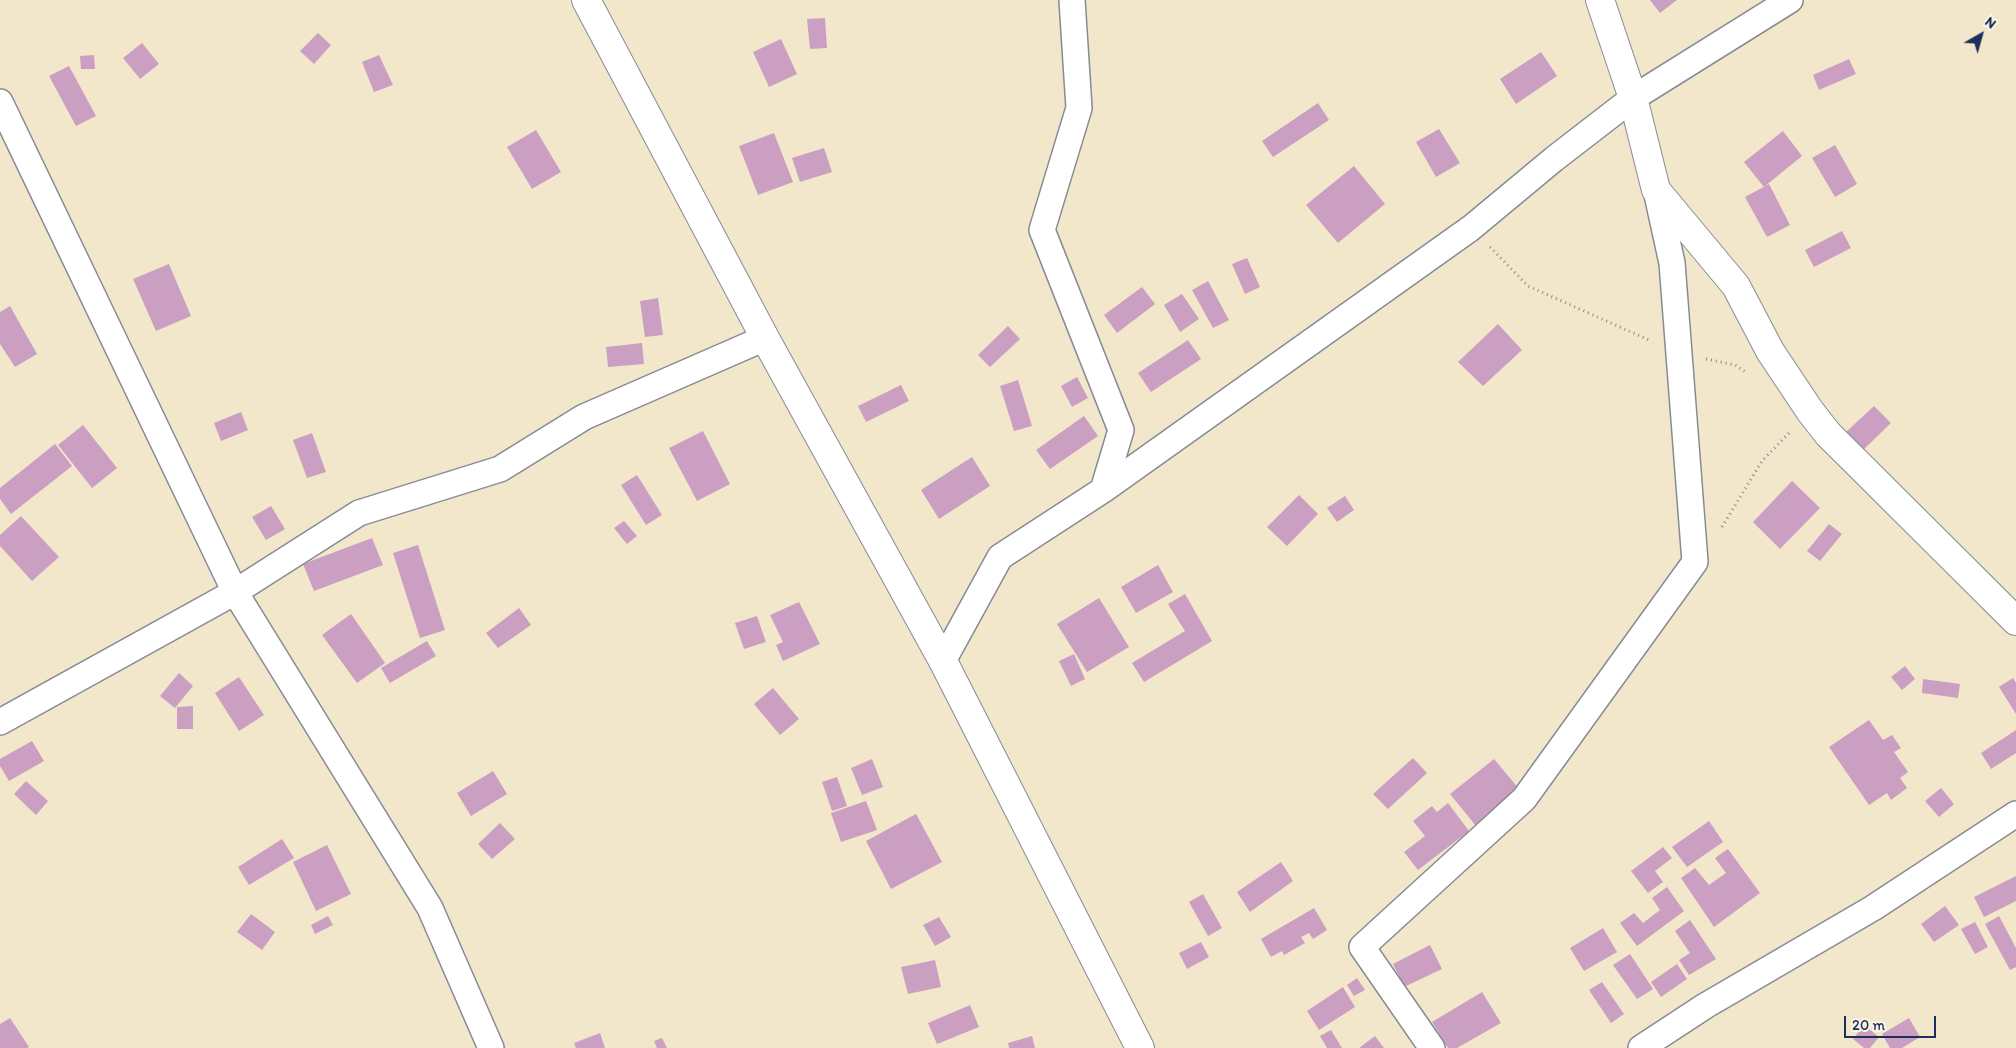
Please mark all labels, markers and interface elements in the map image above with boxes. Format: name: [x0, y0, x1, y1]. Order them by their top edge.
north arrow: [1956, 10, 2006, 60]
text: N: [1982, 13, 1999, 32]
scale bar: [1846, 1006, 1938, 1038]
text: 20 m: [1852, 1016, 1885, 1034]

